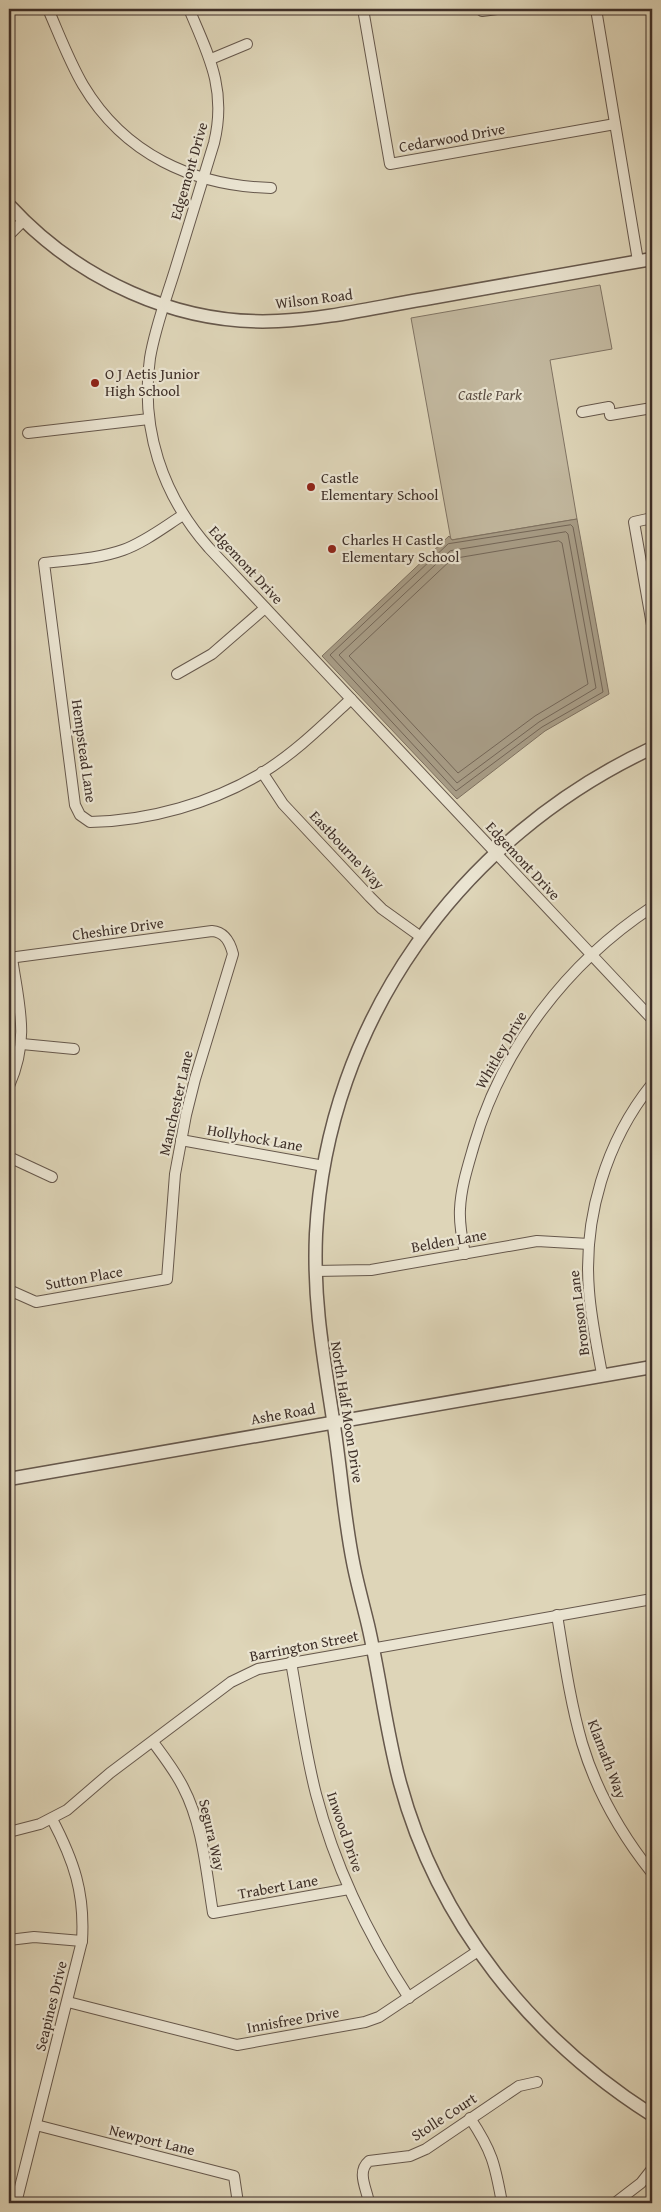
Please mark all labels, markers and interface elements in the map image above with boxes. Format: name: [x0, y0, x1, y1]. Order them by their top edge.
street label: Cedarwood Drive: [397, 118, 507, 157]
street label: Edgemont Drive: [165, 120, 212, 222]
street label: Wilson Road: [274, 283, 354, 314]
place label: O J Aetis Junior High School: [105, 363, 200, 401]
marker: O J Aetis Junior High School: [89, 377, 101, 389]
park label: Castle Park: [458, 384, 522, 405]
place label: Castle Elementary School: [321, 467, 439, 505]
marker: Castle Elementary School: [305, 481, 317, 493]
street label: Edgemont Drive: [204, 521, 288, 609]
place label: Charles H Castle Elementary School: [342, 529, 460, 567]
marker: Charles H Castle Elementary School: [326, 543, 338, 555]
street label: Hempstead Lane: [67, 698, 102, 804]
street label: Eastbourne Way: [305, 806, 390, 894]
street label: Edgemont Drive: [481, 817, 565, 905]
street label: Cheshire Drive: [71, 912, 165, 945]
street label: Whitley Drive: [470, 1007, 531, 1092]
street label: Manchester Lane: [153, 1048, 198, 1158]
street label: Hollyhock Lane: [206, 1119, 305, 1156]
street label: Belden Lane: [409, 1224, 488, 1257]
street label: Sutton Place: [43, 1260, 124, 1295]
street label: Bronson Lane: [563, 1269, 594, 1357]
street label: North Half Moon Drive: [326, 1340, 369, 1484]
street label: Ashe Road: [249, 1398, 317, 1430]
street label: Barrington Street: [248, 1625, 361, 1666]
street label: Klamath Way: [583, 1716, 632, 1802]
street label: Inwood Drive: [322, 1789, 369, 1875]
street label: Segura Way: [194, 1797, 231, 1873]
street label: Trabert Lane: [236, 1869, 320, 1904]
street label: Seapines Drive: [29, 1959, 72, 2053]
street label: Innisfree Drive: [245, 2001, 341, 2038]
street label: Stolle Court: [407, 2087, 481, 2146]
street label: Newport Lane: [107, 2119, 197, 2160]

